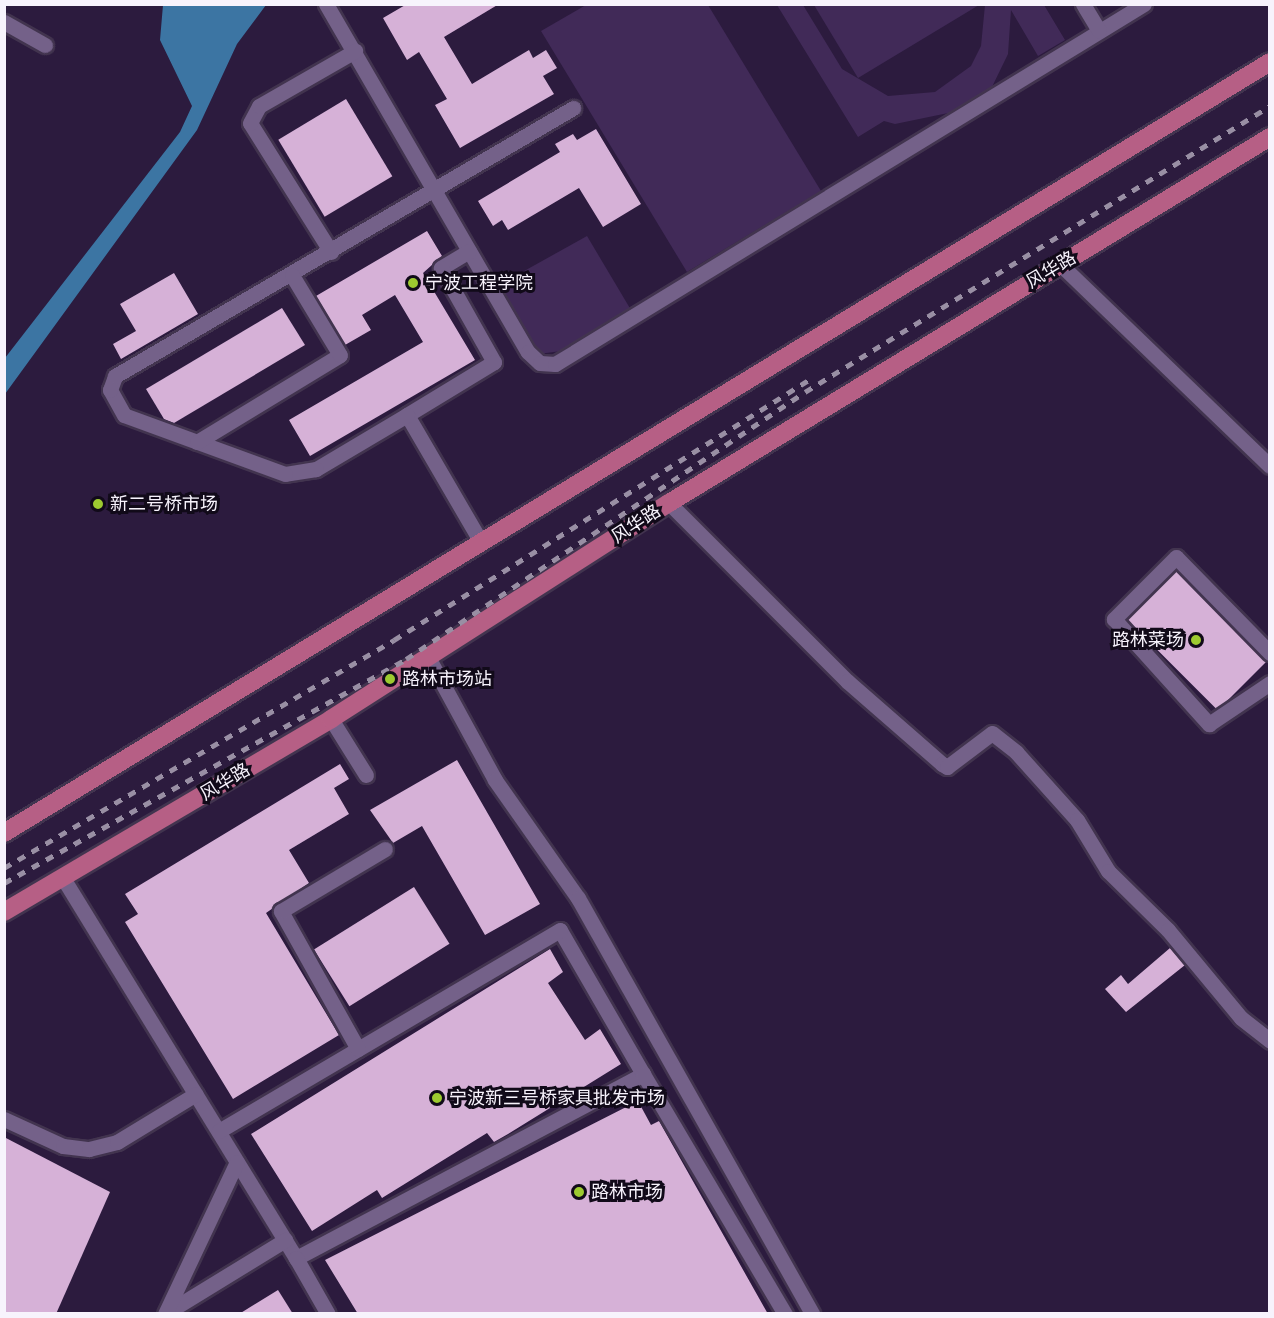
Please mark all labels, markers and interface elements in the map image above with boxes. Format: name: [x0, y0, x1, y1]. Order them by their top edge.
street label: 风华路: [1022, 247, 1080, 293]
place label: 宁波工程学院: [425, 272, 533, 294]
marker: 宁波工程学院: [406, 276, 420, 290]
place label: 新二号桥市场: [110, 493, 218, 515]
marker: 新二号桥市场: [91, 497, 105, 511]
street label: 风华路: [607, 500, 665, 548]
place label: 路林菜场: [1112, 629, 1184, 651]
marker: 路林菜场: [1189, 633, 1203, 647]
place label: 路林市场站: [402, 668, 492, 690]
marker: 路林市场站: [383, 672, 397, 686]
street label: 风华路: [196, 759, 254, 805]
place label: 宁波新三号桥家具批发市场: [449, 1087, 665, 1109]
marker: 宁波新三号桥家具批发市场: [430, 1091, 444, 1105]
place label: 路林市场: [591, 1181, 663, 1203]
marker: 路林市场: [572, 1185, 586, 1199]

